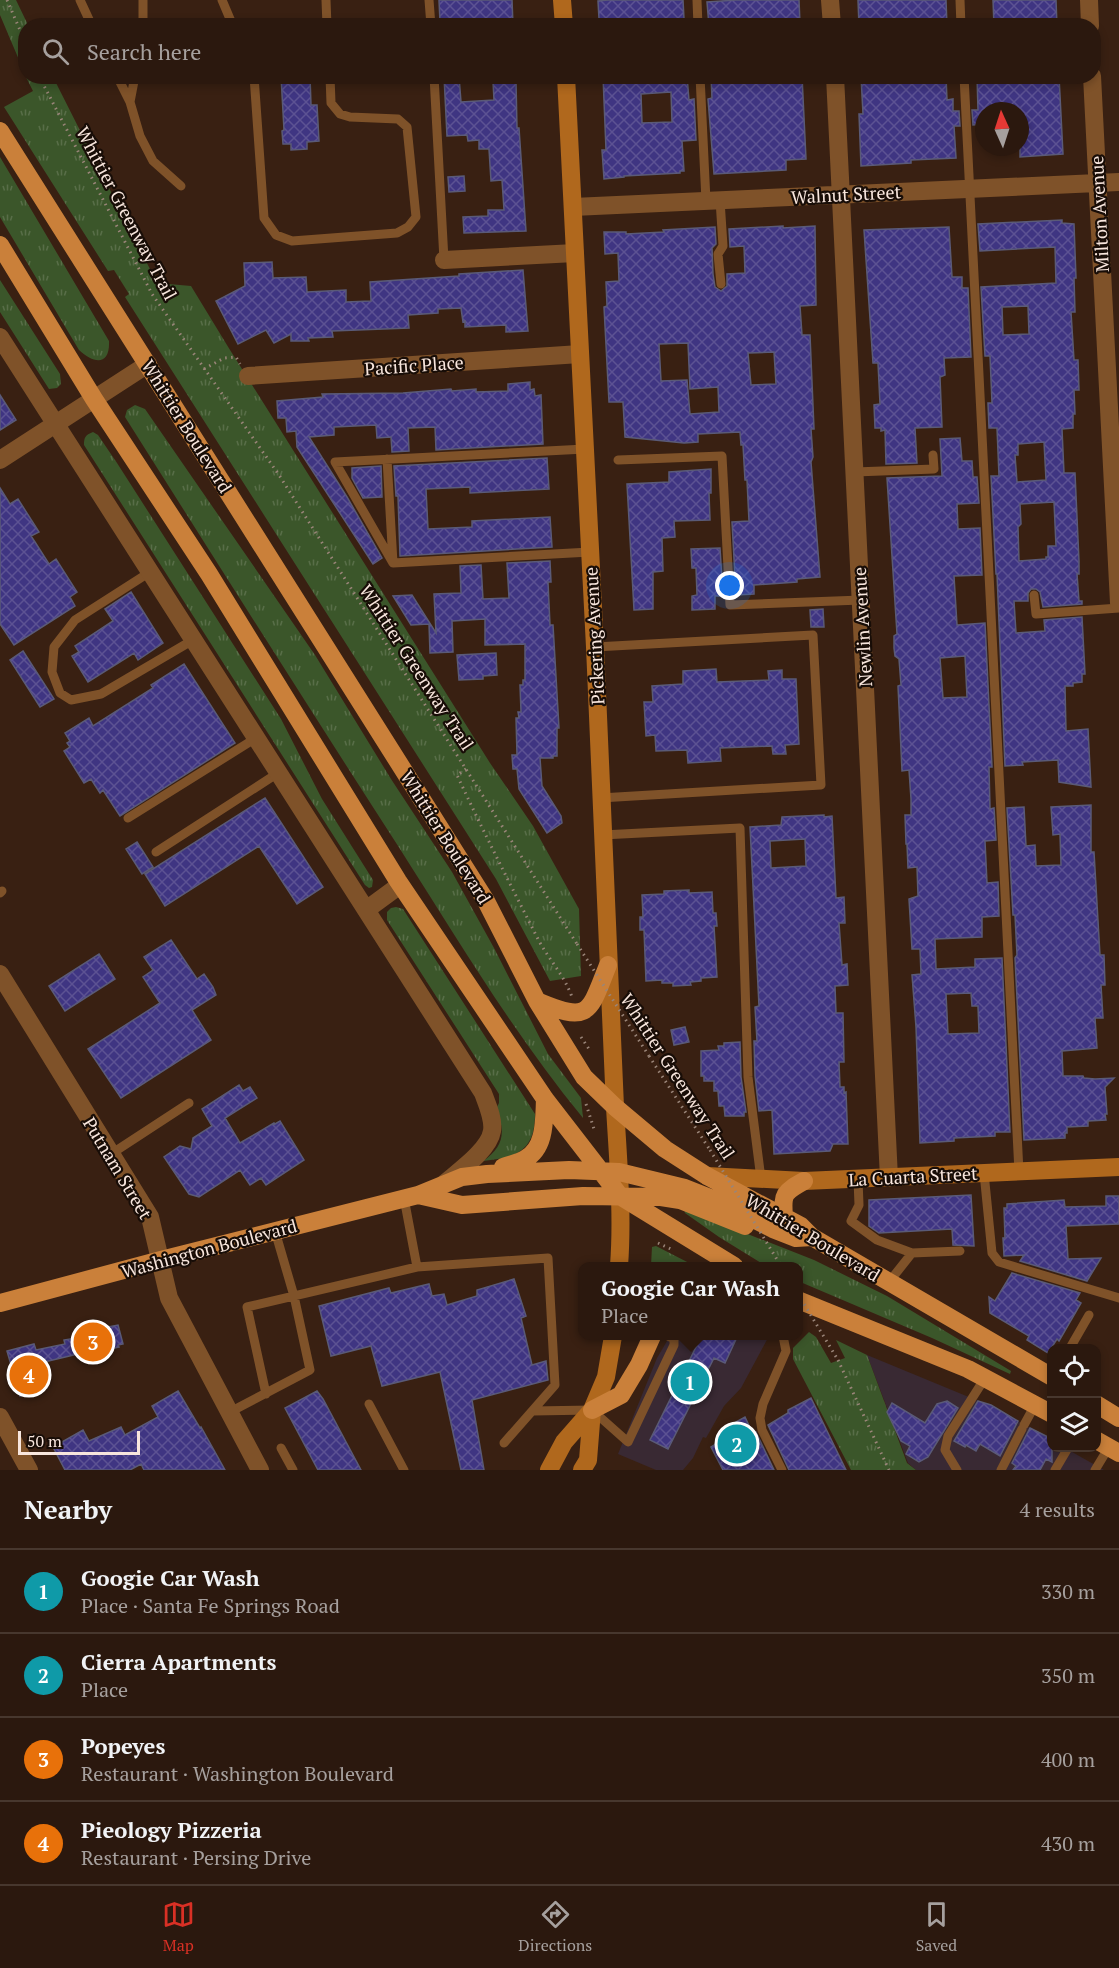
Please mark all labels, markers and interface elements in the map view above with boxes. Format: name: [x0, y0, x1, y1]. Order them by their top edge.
search box: [18, 18, 1101, 84]
icon: search: [39, 35, 72, 68]
text: Search here: [87, 37, 201, 66]
north arrow: [975, 102, 1029, 156]
street label: Whittier Greenway Trail: [71, 122, 183, 304]
street label: Milton Avenue: [1084, 155, 1114, 273]
street label: Walnut Street: [790, 179, 902, 209]
street label: Pacific Place: [364, 350, 464, 380]
street label: Whittier Boulevard: [136, 355, 238, 497]
street label: Pickering Avenue: [578, 566, 610, 706]
street label: Newlin Avenue: [847, 567, 877, 687]
your location: [715, 571, 744, 600]
street label: Whittier Greenway Trail: [354, 579, 480, 755]
street label: Whittier Boulevard: [395, 766, 497, 908]
street label: Whittier Greenway Trail: [615, 988, 741, 1164]
street label: Putnam Street: [78, 1112, 158, 1224]
street label: La Cuarta Street: [848, 1161, 979, 1191]
street label: Whittier Boulevard: [741, 1187, 885, 1287]
street label: Washington Boulevard: [118, 1213, 300, 1283]
popup: [578, 1262, 803, 1340]
text: Googie Car Wash: [601, 1273, 780, 1302]
text: Place: [601, 1302, 648, 1329]
pin: 3: [74, 1320, 112, 1364]
map controls: [1047, 1344, 1101, 1452]
button: locate: [1047, 1344, 1101, 1398]
pin: 4: [9, 1352, 48, 1398]
pin: 1: [670, 1360, 710, 1404]
button: layers: [1047, 1398, 1101, 1452]
pin: 2: [718, 1422, 756, 1466]
scale bar: [18, 1428, 140, 1456]
text: 50 m: [27, 1430, 62, 1452]
text: Nearby: [24, 1492, 112, 1526]
text: 4 results: [1020, 1496, 1095, 1523]
text: Googie Car Wash: [81, 1563, 260, 1592]
text: 1: [38, 1578, 49, 1605]
text: 330 m: [1041, 1578, 1095, 1605]
text: Place · Santa Fe Springs Road: [81, 1592, 340, 1619]
text: Cierra Apartments: [81, 1647, 276, 1676]
text: 2: [38, 1662, 49, 1689]
text: 350 m: [1041, 1662, 1095, 1689]
text: Place: [81, 1676, 128, 1703]
text: Popeyes: [81, 1731, 165, 1760]
text: 3: [38, 1746, 49, 1773]
text: 400 m: [1041, 1746, 1095, 1773]
text: Restaurant · Washington Boulevard: [81, 1760, 394, 1787]
text: Pieology Pizzeria: [81, 1815, 262, 1844]
text: 4: [38, 1830, 49, 1857]
text: 430 m: [1041, 1830, 1095, 1857]
text: Restaurant · Persing Drive: [81, 1844, 311, 1871]
tab: Map: [162, 1898, 195, 1956]
tab: Directions: [518, 1898, 592, 1956]
tab: Saved: [916, 1898, 957, 1956]

